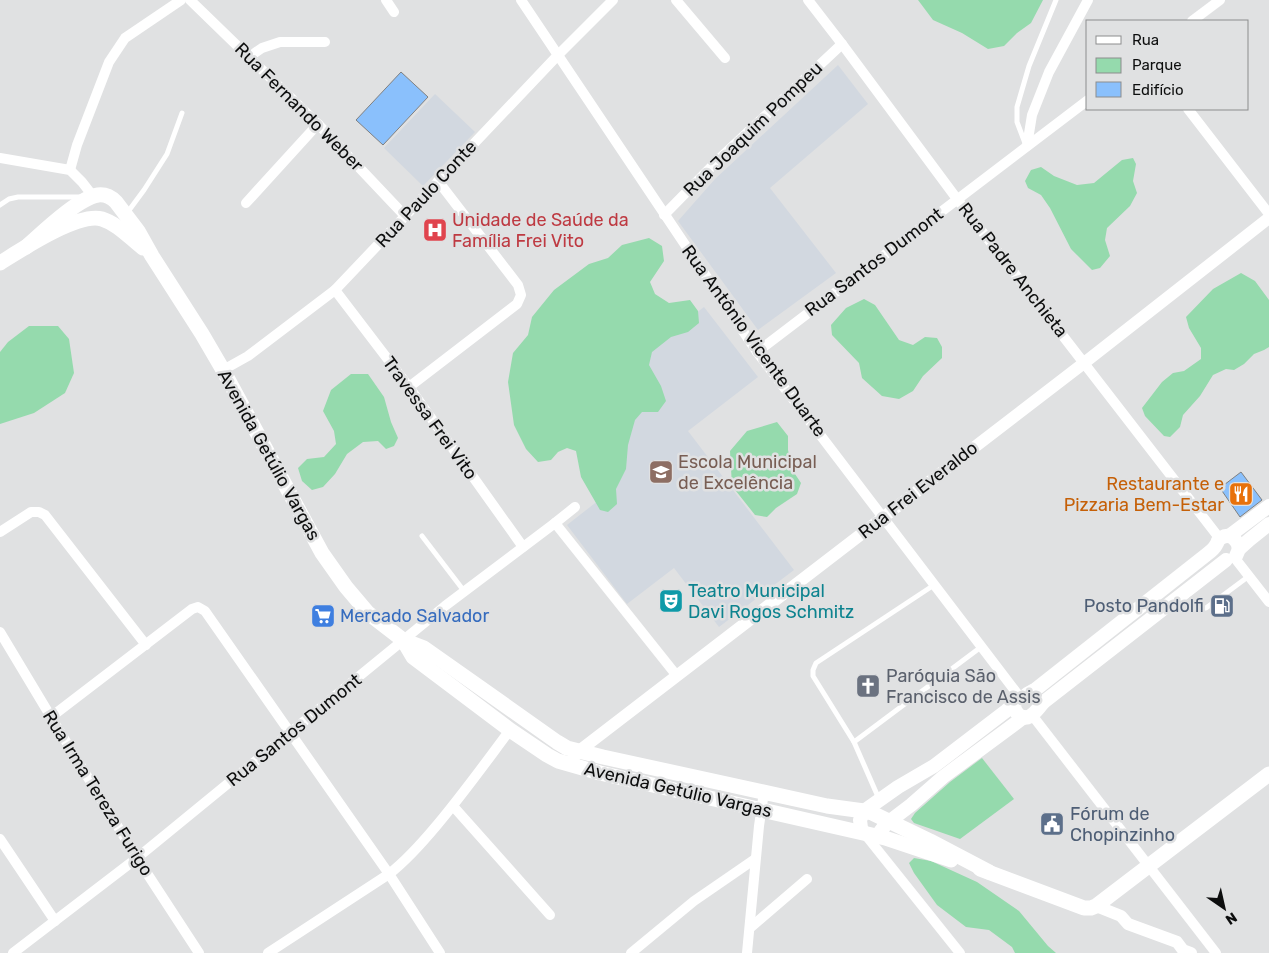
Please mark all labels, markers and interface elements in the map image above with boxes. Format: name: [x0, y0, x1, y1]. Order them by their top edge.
legend: [1086, 20, 1249, 110]
text: Rua: [1132, 31, 1159, 49]
street label: Rua Fernando Weber: [230, 38, 368, 176]
text: Parque: [1132, 56, 1182, 74]
street label: Rua Joaquim Pompeu: [679, 57, 827, 201]
text: Edifício: [1132, 81, 1184, 99]
street label: Rua Paulo Conte: [371, 136, 481, 252]
street label: Rua Padre Anchieta: [954, 198, 1072, 342]
street label: Rua Santos Dumont: [801, 203, 947, 321]
place label: Unidade de Saúde da Família Frei Vito: [452, 209, 629, 252]
hospital icon: Unidade de Saúde da Família Frei Vito: [422, 217, 448, 243]
street label: Rua Antônio Vicente Duarte: [677, 241, 831, 441]
street label: Travessa Frei Vito: [378, 352, 482, 484]
street label: Avenida Getúlio Vargas: [213, 366, 325, 544]
street label: Rua Frei Everaldo: [854, 437, 982, 543]
place label: Escola Municipal de Excelência: [678, 451, 817, 494]
school or university icon: Escola Municipal de Excelência: [648, 459, 674, 485]
place label: Restaurante e Pizzaria Bem-Estar: [1064, 473, 1224, 516]
restaurant icon: Restaurante e Pizzaria Bem-Estar: [1228, 481, 1254, 507]
place label: Teatro Municipal Davi Rogos Schmitz: [688, 580, 854, 623]
theatre icon: Teatro Municipal Davi Rogos Schmitz: [658, 588, 684, 614]
fuel station icon: Posto Pandolfi: [1209, 593, 1235, 619]
place label: Posto Pandolfi: [1084, 595, 1204, 617]
supermarket icon: Mercado Salvador: [310, 603, 336, 629]
place label: Mercado Salvador: [340, 605, 489, 627]
place label: Paróquia São Francisco de Assis: [886, 665, 1041, 708]
street label: Rua Santos Dumont: [222, 669, 366, 791]
church icon: Paróquia São Francisco de Assis: [855, 673, 881, 699]
street label: Rua Irma Tereza Furigo: [38, 706, 158, 880]
street label: Avenida Getúlio Vargas: [582, 758, 774, 822]
place label: Fórum de Chopinzinho: [1070, 803, 1175, 846]
public building icon: Fórum de Chopinzinho: [1039, 811, 1065, 837]
north arrow: [1199, 883, 1249, 933]
text: N: [1222, 908, 1240, 928]

